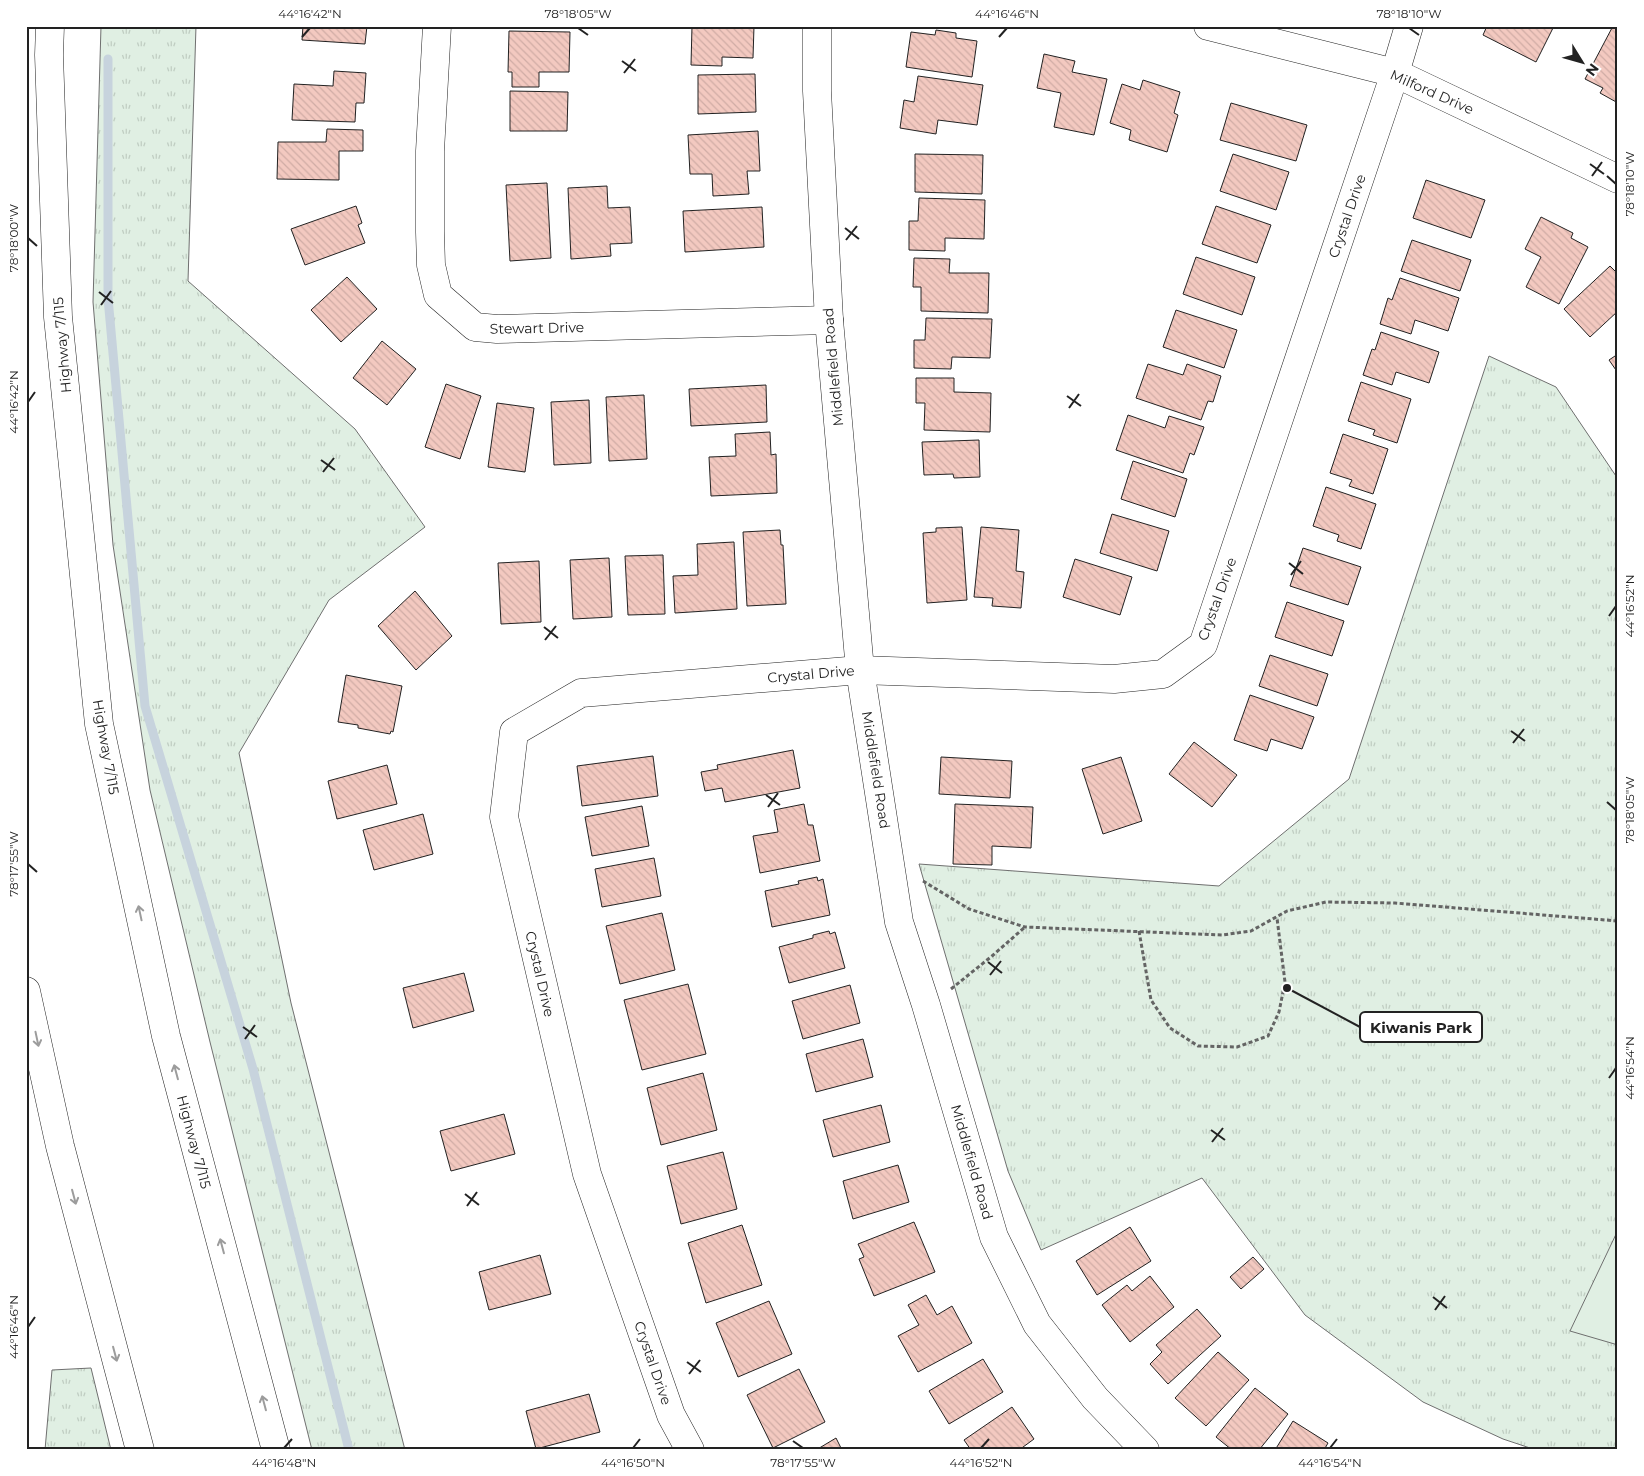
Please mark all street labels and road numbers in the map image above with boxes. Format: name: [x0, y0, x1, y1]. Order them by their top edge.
street label: Milford Drive: [1387, 66, 1477, 118]
street label: Crystal Drive: [1324, 172, 1370, 260]
street label: Highway 7/115: [49, 296, 75, 394]
street label: Middlefield Road: [819, 307, 847, 427]
street label: Stewart Drive: [490, 318, 584, 338]
street label: Crystal Drive: [1194, 555, 1240, 643]
street label: Crystal Drive: [767, 661, 855, 687]
street label: Highway 7/115: [89, 698, 123, 796]
street label: Middlefield Road: [858, 710, 894, 830]
street label: Crystal Drive: [521, 929, 559, 1019]
street label: Highway 7/115: [173, 1093, 215, 1191]
street label: Middlefield Road: [947, 1102, 997, 1222]
street label: Crystal Drive: [630, 1319, 676, 1407]

